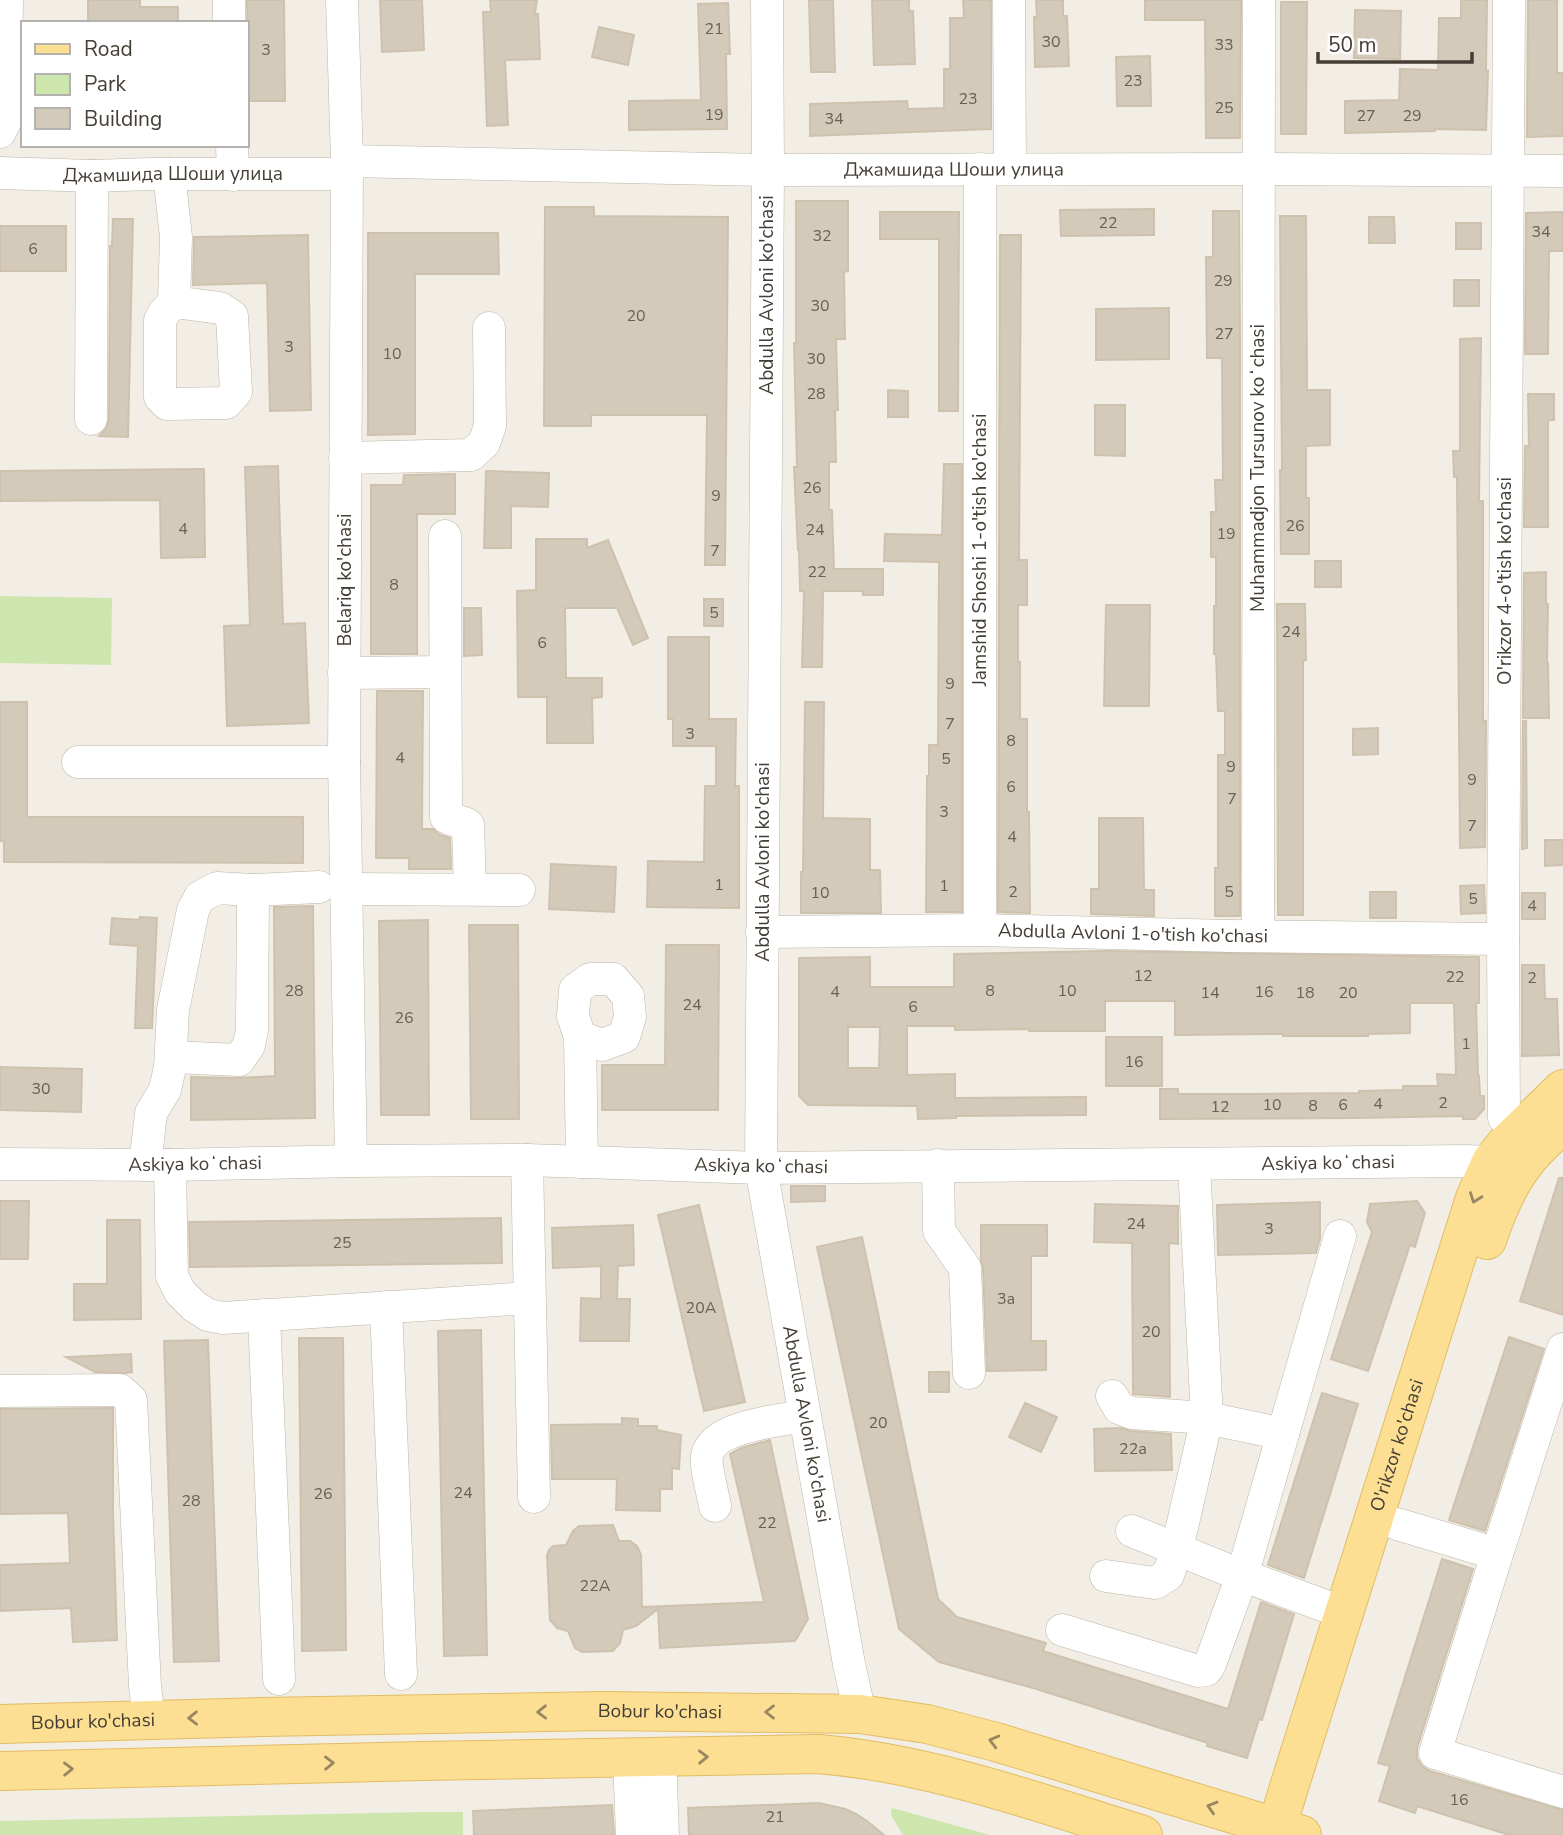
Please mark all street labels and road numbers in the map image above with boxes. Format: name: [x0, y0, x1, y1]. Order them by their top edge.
street label: Джамшида Шоши улица: [844, 156, 1064, 183]
street label: Джамшида Шоши улица: [62, 161, 283, 189]
street label: Abdulla Avloni ko'chasi: [754, 195, 780, 395]
street label: Muhammadjon Tursunov koʻchasi: [1245, 324, 1271, 612]
street label: Jamshid Shoshi 1-o'tish ko'chasi: [967, 414, 993, 687]
street label: O'rikzor 4-o'tish ko'chasi: [1492, 477, 1518, 685]
street label: Belariq ko'chasi: [332, 513, 358, 647]
street label: Abdulla Avloni ko'chasi: [750, 762, 776, 962]
street label: Abdulla Avloni 1-o'tish ko'chasi: [998, 917, 1268, 949]
street label: Askiya koʻchasi: [1261, 1149, 1395, 1177]
street label: Askiya koʻchasi: [128, 1150, 262, 1178]
street label: Askiya koʻchasi: [694, 1152, 828, 1180]
street label: Abdulla Avloni ko'chasi: [776, 1323, 837, 1525]
street label: O'rikzor ko'chasi: [1364, 1376, 1430, 1515]
street label: Bobur ko'chasi: [598, 1698, 722, 1725]
street label: Bobur ko'chasi: [31, 1707, 155, 1736]

